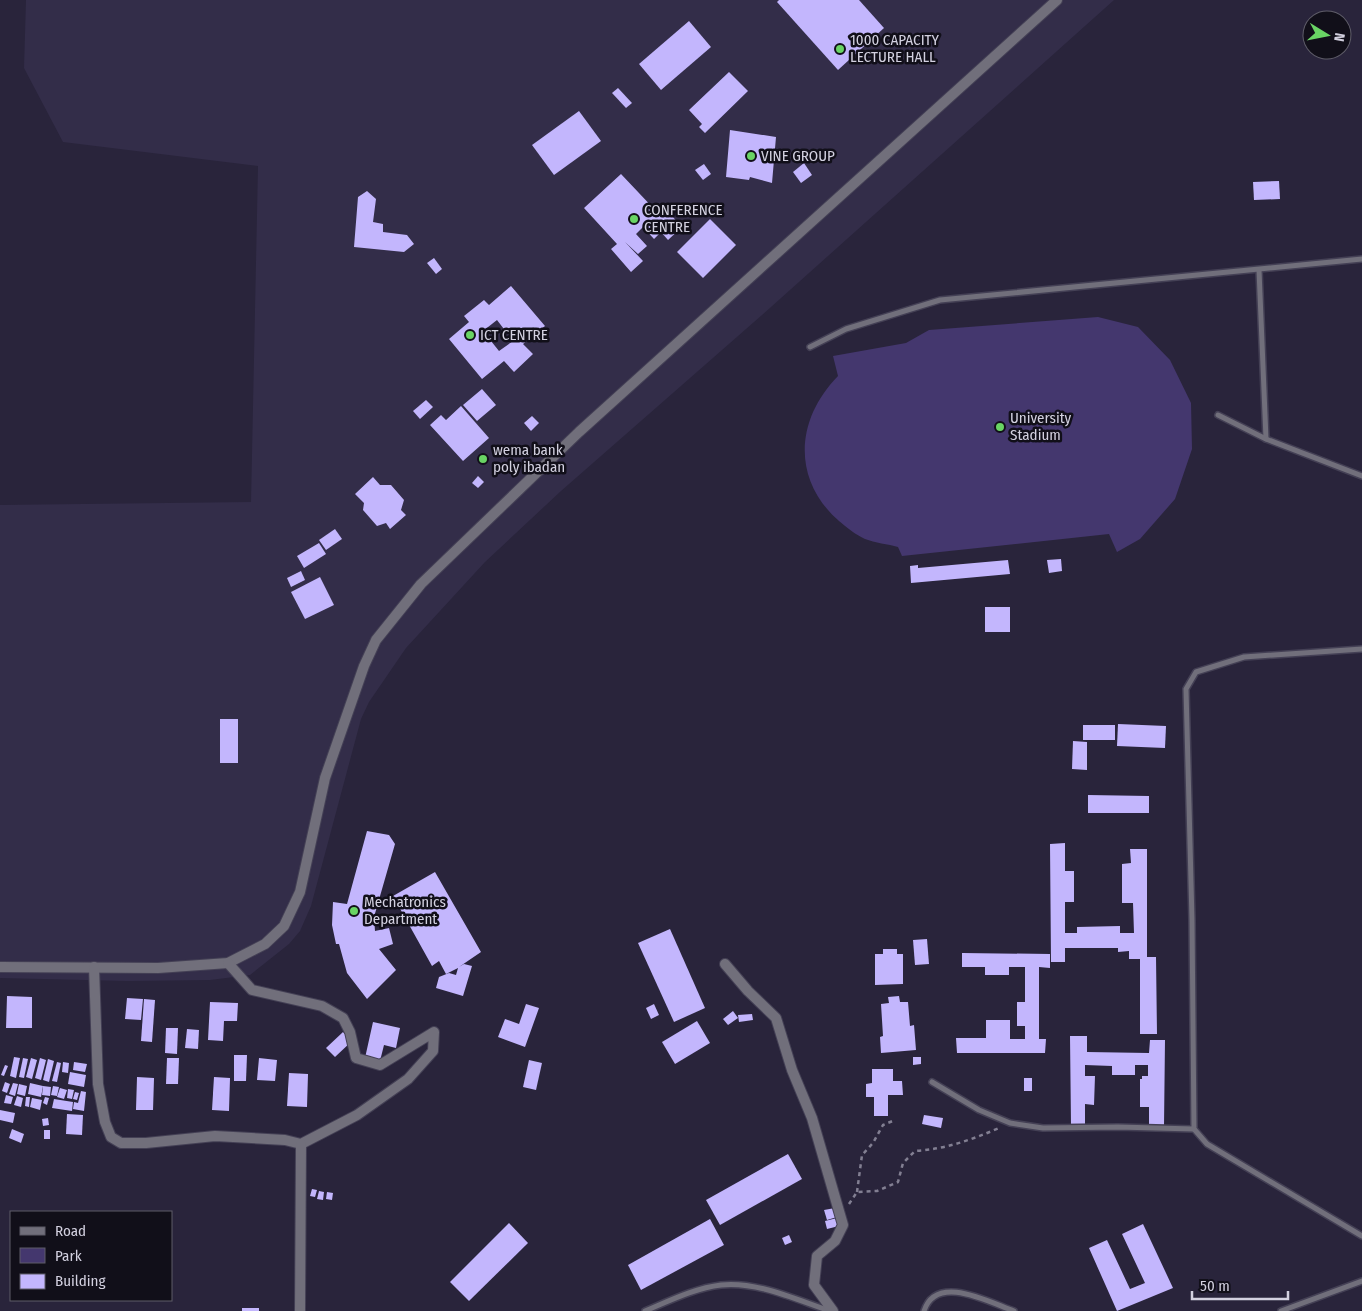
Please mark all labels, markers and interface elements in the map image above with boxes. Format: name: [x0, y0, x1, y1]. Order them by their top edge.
north arrow: [1302, 10, 1352, 60]
place label: 1000 CAPACITY LECTURE HALL: [850, 31, 940, 66]
text: N: [1330, 32, 1348, 43]
marker: 1000 CAPACITY LECTURE HALL: [834, 43, 846, 55]
place label: VINE GROUP: [761, 147, 835, 165]
marker: VINE GROUP: [745, 150, 757, 162]
place label: CONFERENCE CENTRE: [644, 201, 722, 236]
marker: CONFERENCE CENTRE: [628, 213, 640, 225]
place label: ICT CENTRE: [480, 326, 548, 344]
marker: ICT CENTRE: [464, 329, 476, 341]
place label: University Stadium: [1010, 409, 1072, 444]
marker: University Stadium: [994, 421, 1006, 433]
place label: wema bank poly ibadan: [493, 441, 565, 476]
marker: wema bank poly ibadan: [477, 453, 489, 465]
place label: Mechatronics Department: [364, 893, 446, 928]
marker: Mechatronics Department: [348, 905, 360, 917]
legend: [10, 1211, 172, 1301]
text: Road: [55, 1222, 86, 1240]
text: Park: [55, 1247, 82, 1265]
scale bar: [1192, 1268, 1288, 1300]
text: Building: [55, 1272, 106, 1290]
text: 50 m: [1200, 1277, 1230, 1295]

